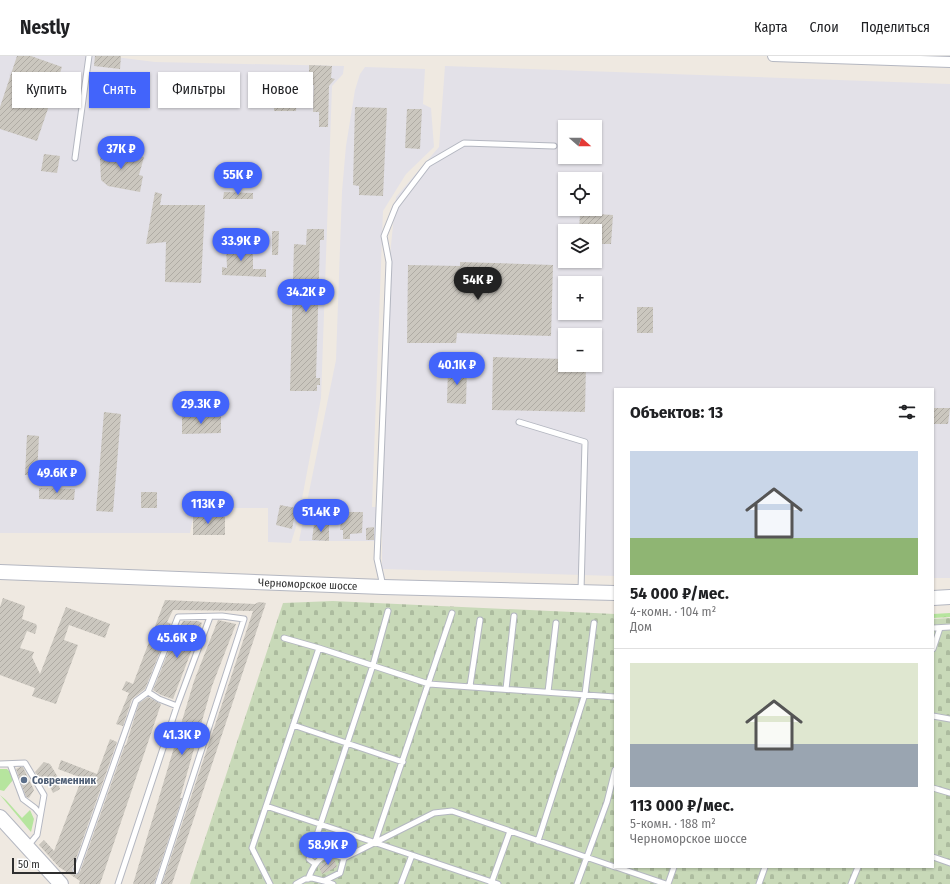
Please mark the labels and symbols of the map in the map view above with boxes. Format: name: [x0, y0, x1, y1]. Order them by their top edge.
north arrow: [558, 120, 602, 164]
pin: 37K ₽: [93, 136, 149, 170]
pin: 55K ₽: [210, 162, 266, 196]
pin: 33.9K ₽: [204, 228, 278, 262]
pin: 54K ₽: [450, 267, 506, 301]
pin: 34.2K ₽: [269, 279, 343, 313]
pin: 40.1K ₽: [420, 352, 494, 386]
pin: 29.3K ₽: [164, 391, 238, 425]
pin: 49.6K ₽: [20, 460, 94, 494]
pin: 113K ₽: [175, 491, 241, 525]
pin: 51.4K ₽: [284, 499, 358, 533]
street label: Черноморское шоссе: [258, 576, 358, 593]
pin: 45.6K ₽: [140, 625, 214, 659]
pin: 41.3K ₽: [145, 722, 219, 756]
place label: Современник: [32, 774, 96, 787]
marker: Современник: [19, 775, 29, 785]
pin: 58.9K ₽: [291, 832, 365, 866]
scale bar: [12, 856, 76, 875]

